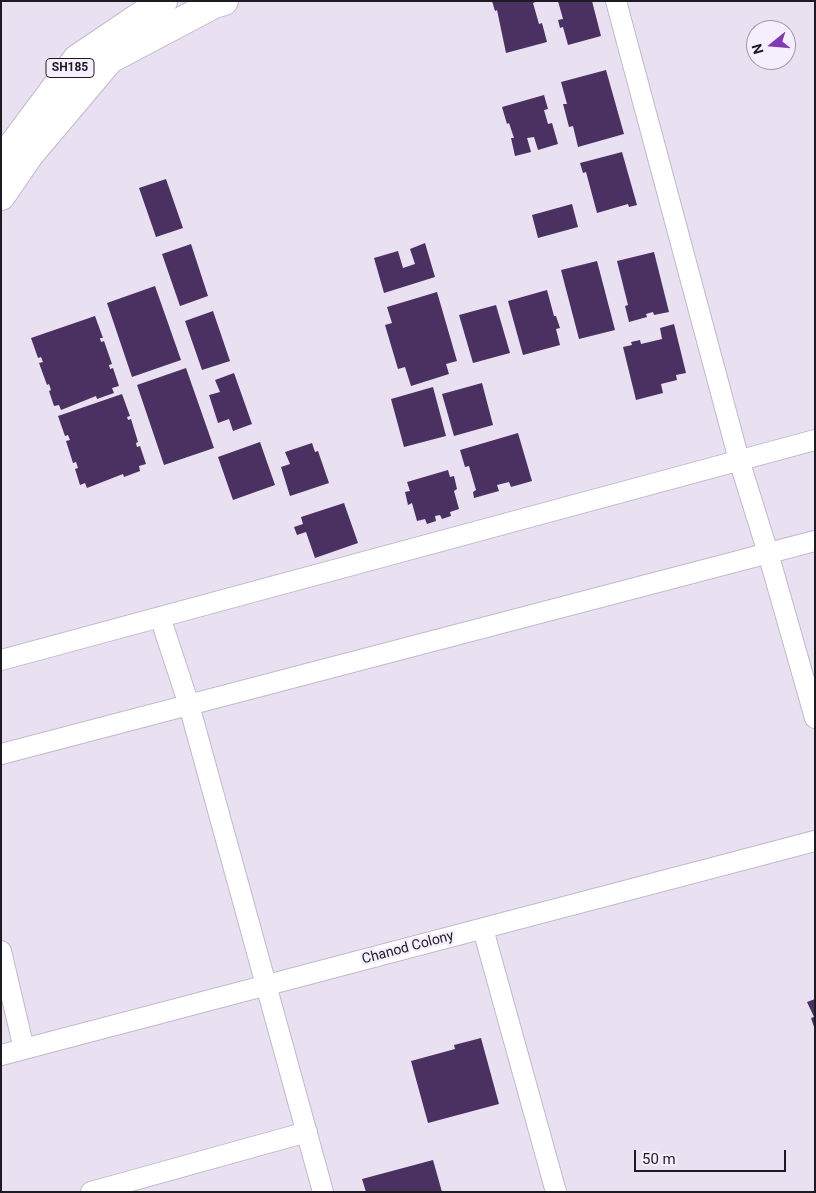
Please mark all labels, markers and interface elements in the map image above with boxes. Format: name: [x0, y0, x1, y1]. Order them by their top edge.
north arrow: [746, 20, 796, 70]
text: N: [749, 42, 767, 56]
road number: SH185: [46, 58, 94, 78]
street label: Chanod Colony: [360, 928, 456, 968]
scale bar: [636, 1140, 788, 1172]
text: 50 m: [642, 1150, 676, 1168]

